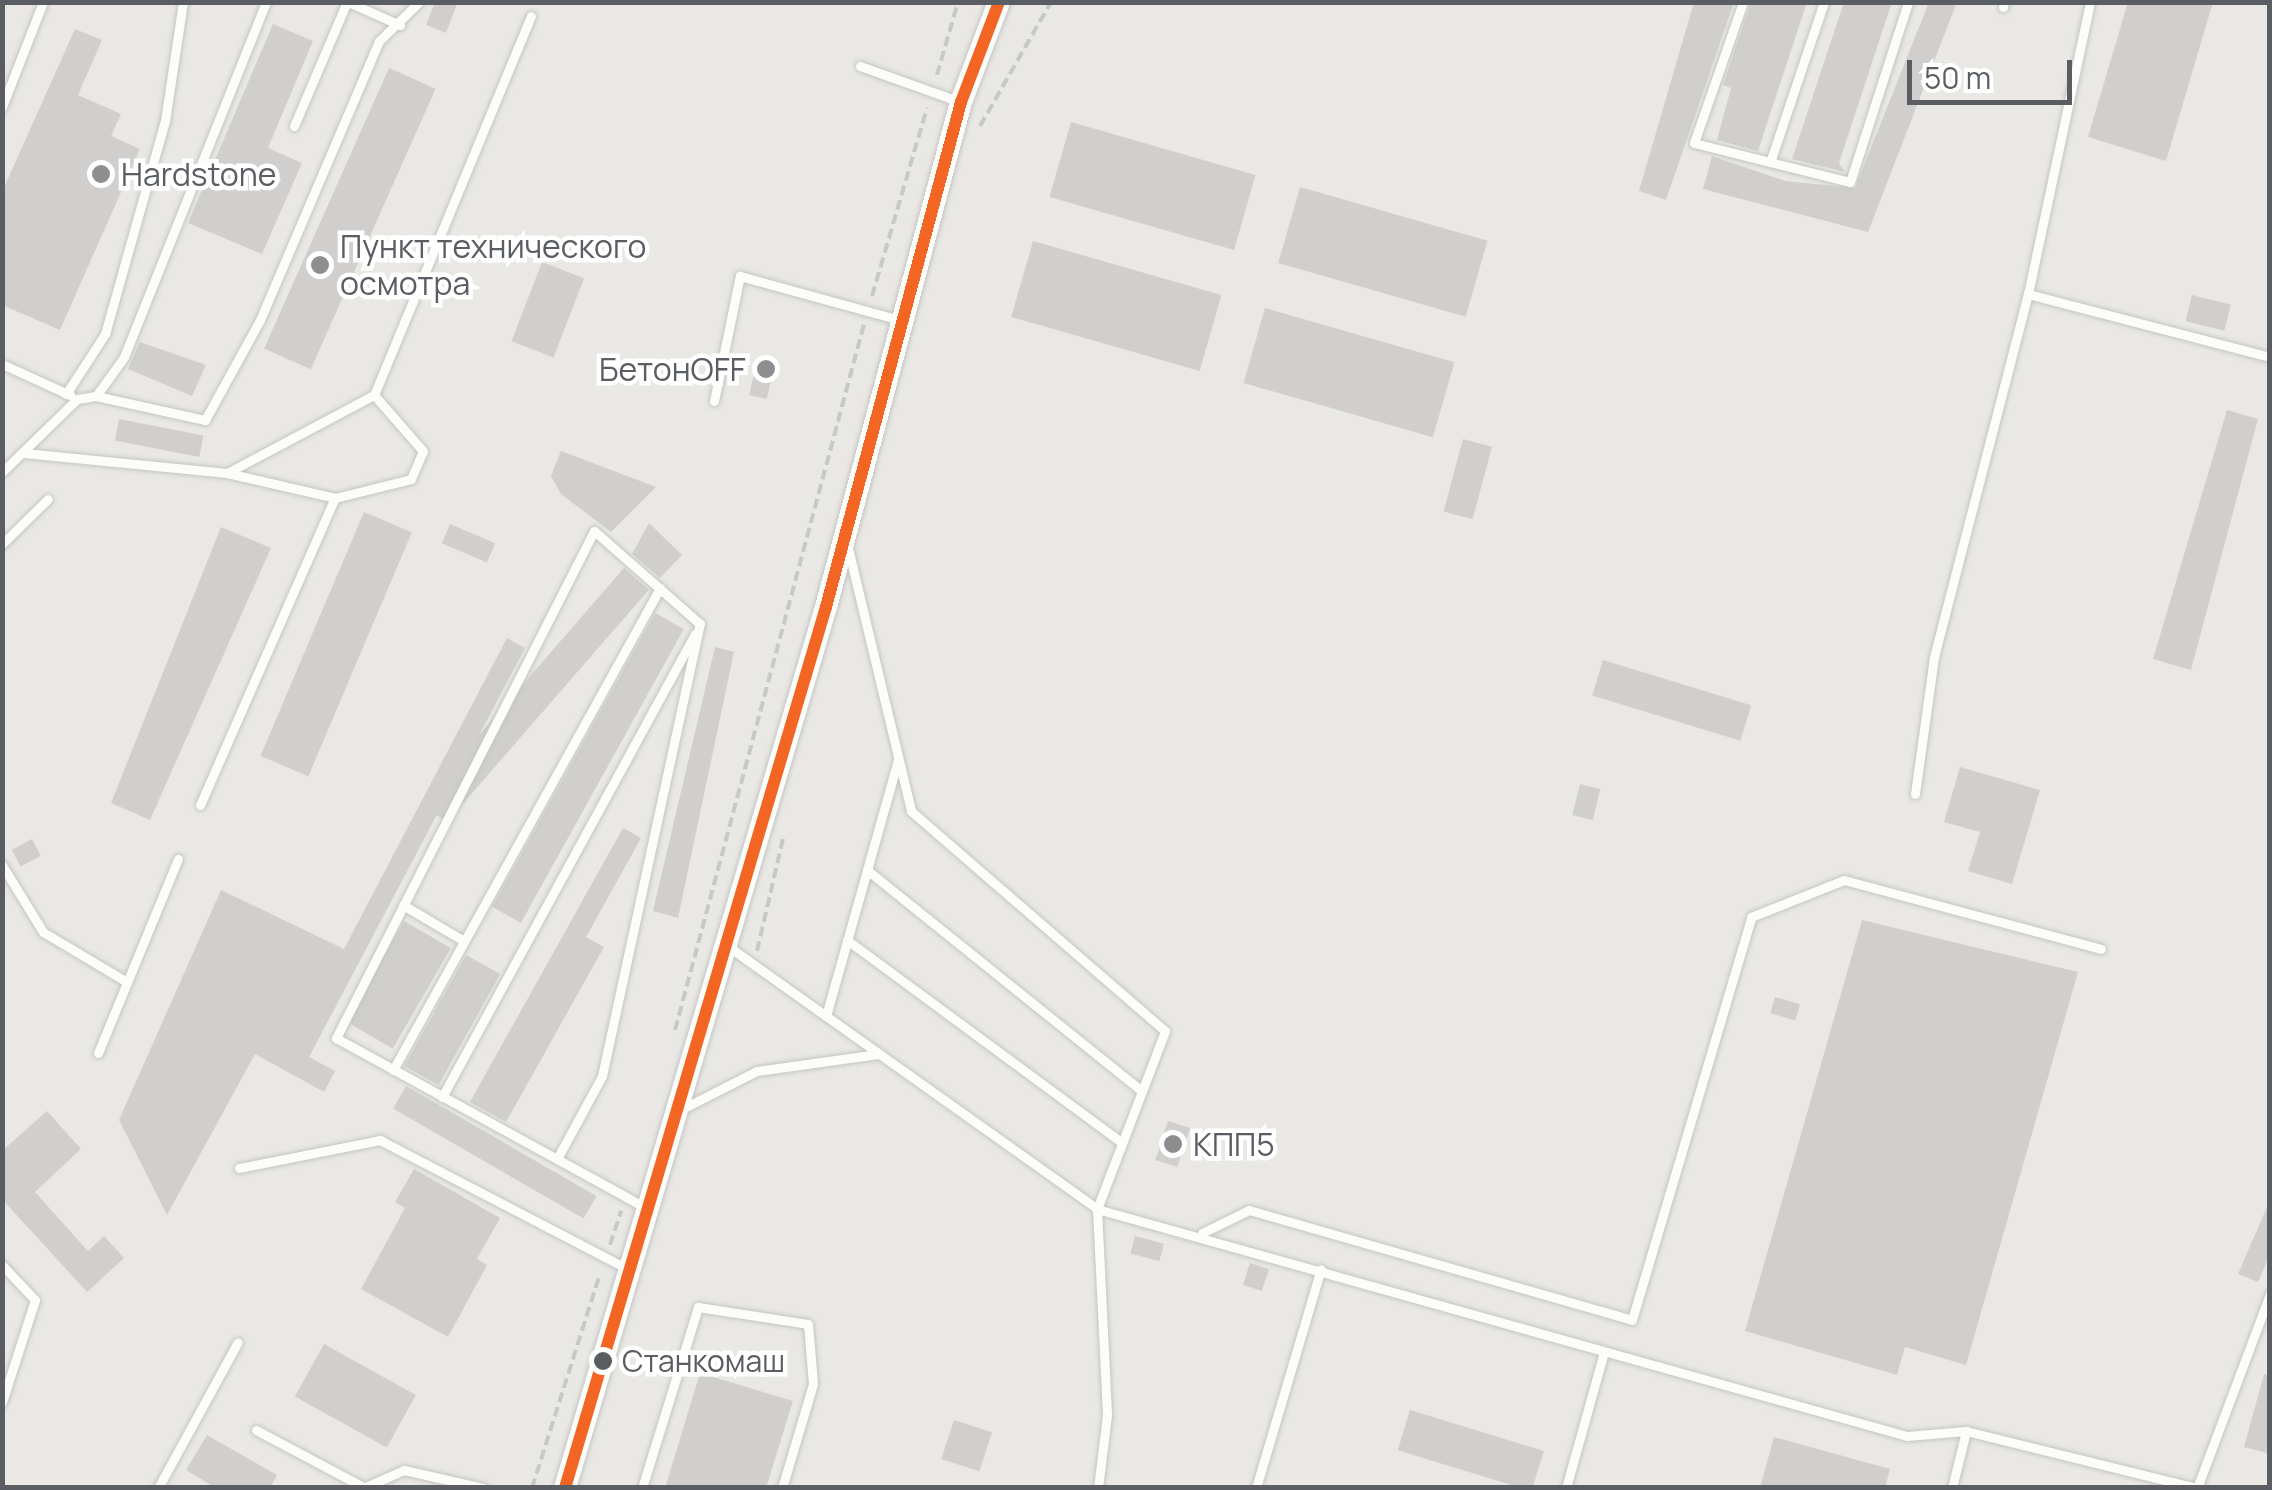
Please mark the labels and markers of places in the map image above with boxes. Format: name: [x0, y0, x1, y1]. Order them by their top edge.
place label: Hardstone: [121, 155, 276, 193]
marker: Hardstone: [90, 163, 112, 185]
place label: Пункт технического осмотра: [340, 228, 646, 303]
marker: Пункт технического осмотра: [309, 254, 331, 276]
place label: БетонOFF: [599, 350, 746, 388]
marker: БетонOFF: [755, 358, 777, 380]
place label: КПП5: [1193, 1125, 1275, 1163]
marker: КПП5: [1162, 1133, 1184, 1155]
place label: Станкомаш: [622, 1343, 785, 1379]
marker: Станкомаш: [593, 1351, 613, 1371]

